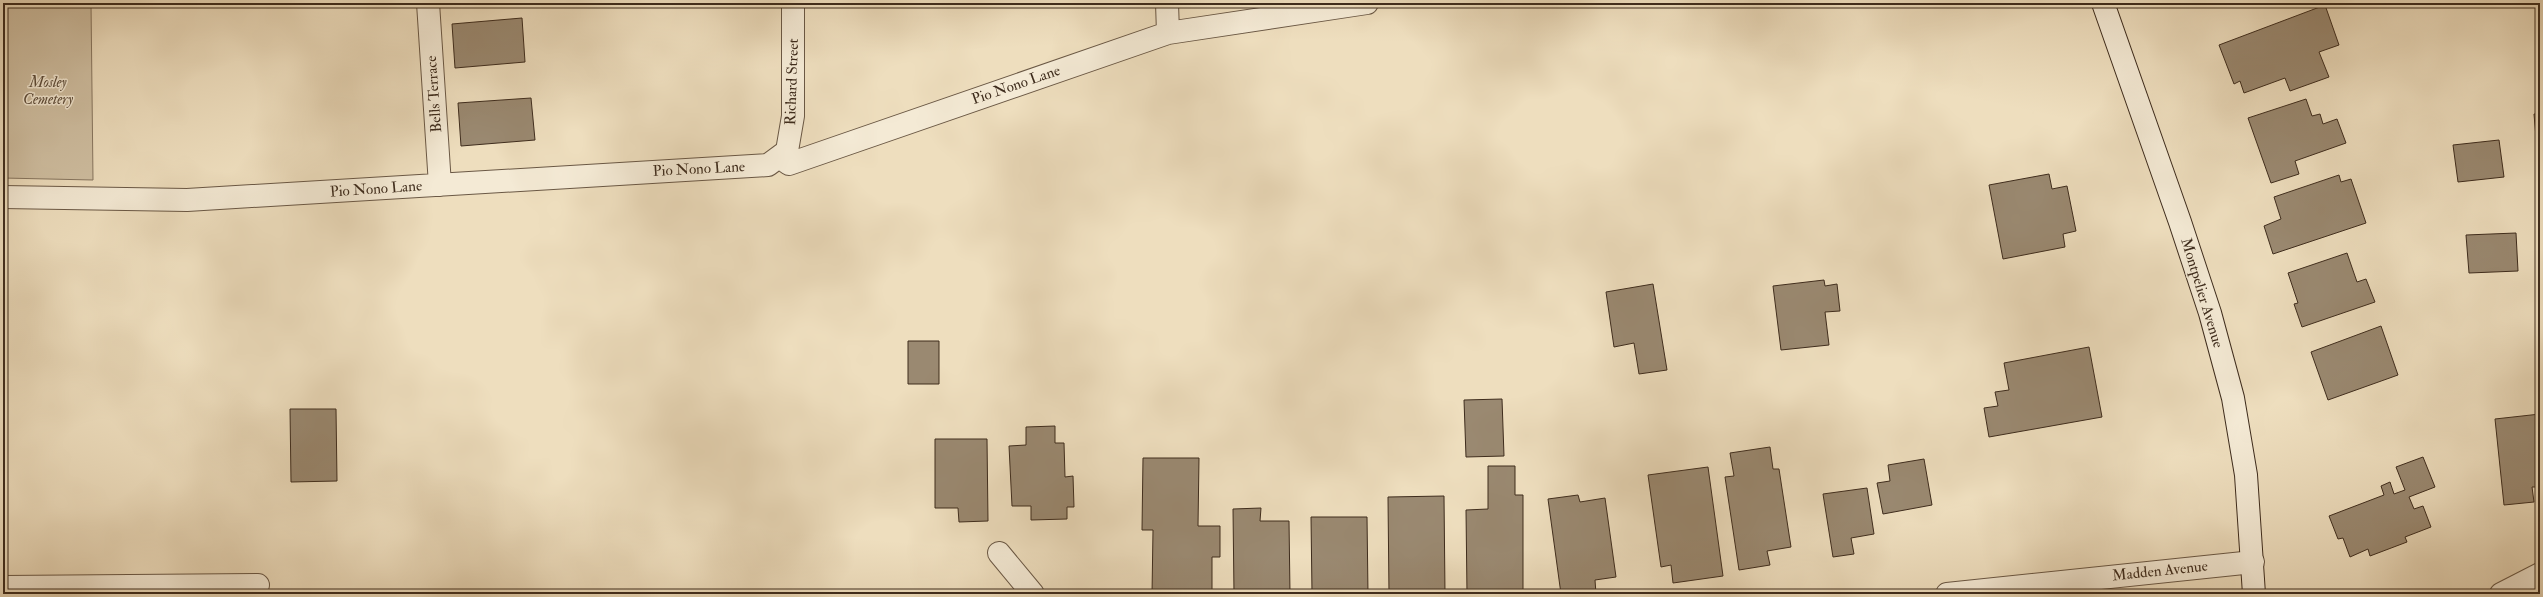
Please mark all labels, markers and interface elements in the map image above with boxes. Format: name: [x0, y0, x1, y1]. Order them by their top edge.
street label: Richard Street: [781, 38, 803, 126]
street label: Bells Terrace: [422, 55, 446, 133]
street label: Pio Nono Lane: [969, 61, 1063, 109]
park label: Mosley Cemetery: [23, 73, 74, 109]
street label: Pio Nono Lane: [652, 157, 746, 181]
street label: Pio Nono Lane: [329, 176, 423, 202]
street label: Montpelier Avenue: [2175, 236, 2228, 351]
street label: Madden Avenue: [2111, 557, 2209, 585]

